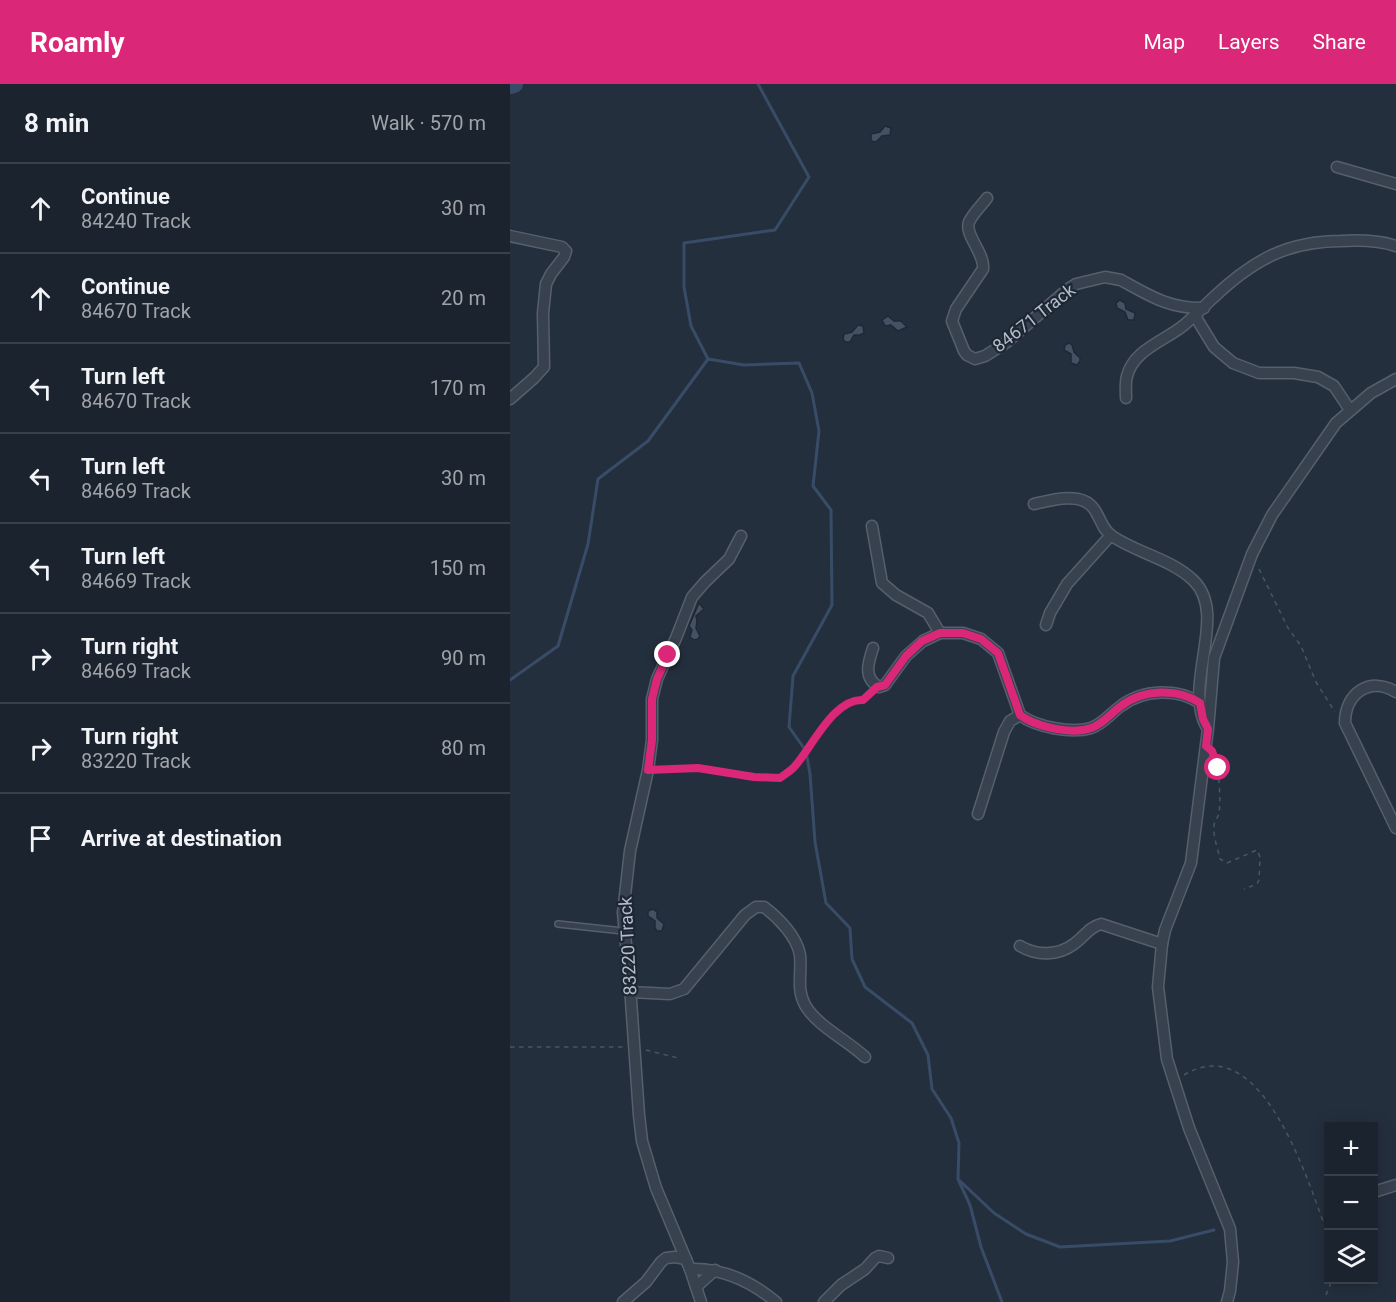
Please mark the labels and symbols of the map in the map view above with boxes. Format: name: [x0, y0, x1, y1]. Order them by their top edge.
street label: 84671 Track: [988, 278, 1080, 356]
route end: [654, 641, 680, 667]
route start: [1204, 754, 1230, 780]
street label: 83220 Track: [614, 895, 641, 996]

